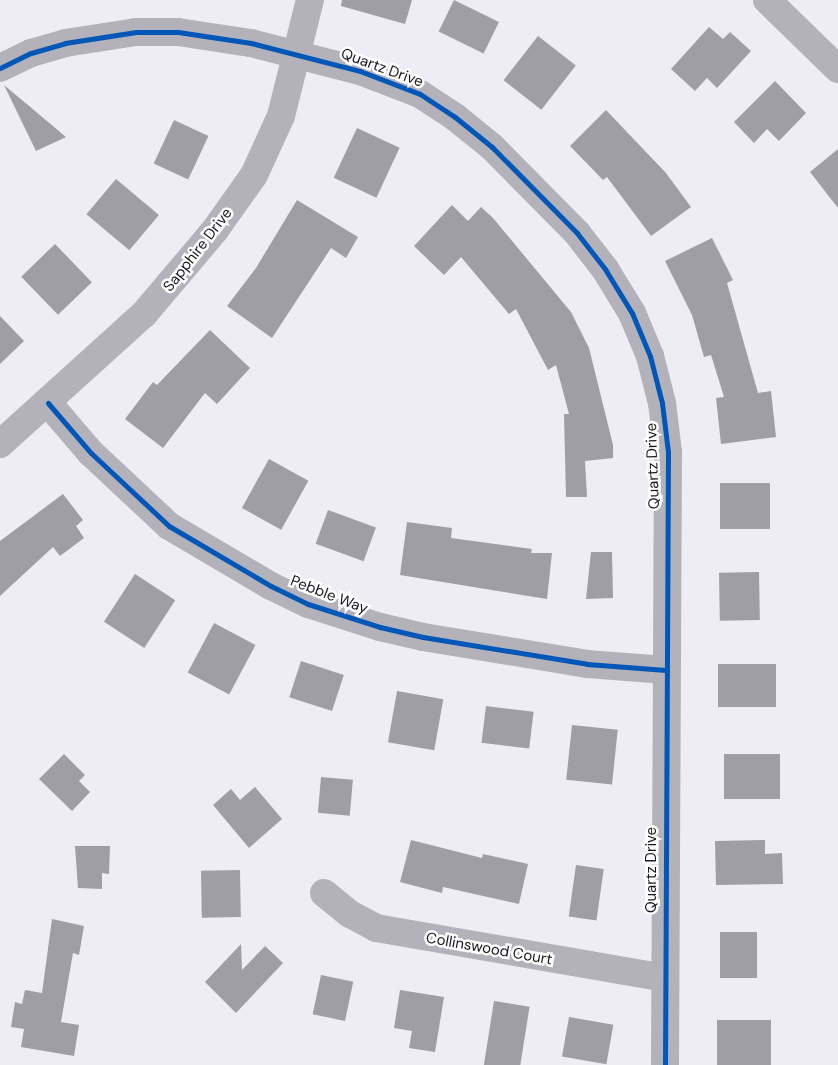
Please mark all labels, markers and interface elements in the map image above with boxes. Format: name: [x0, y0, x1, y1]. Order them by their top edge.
street label: Quartz Drive: [338, 45, 426, 91]
street label: Sapphire Drive: [160, 205, 236, 295]
street label: Quartz Drive: [643, 423, 663, 509]
street label: Pebble Way: [288, 572, 370, 618]
street label: Quartz Drive: [643, 827, 661, 913]
street label: Collinswood Court: [425, 929, 553, 969]

